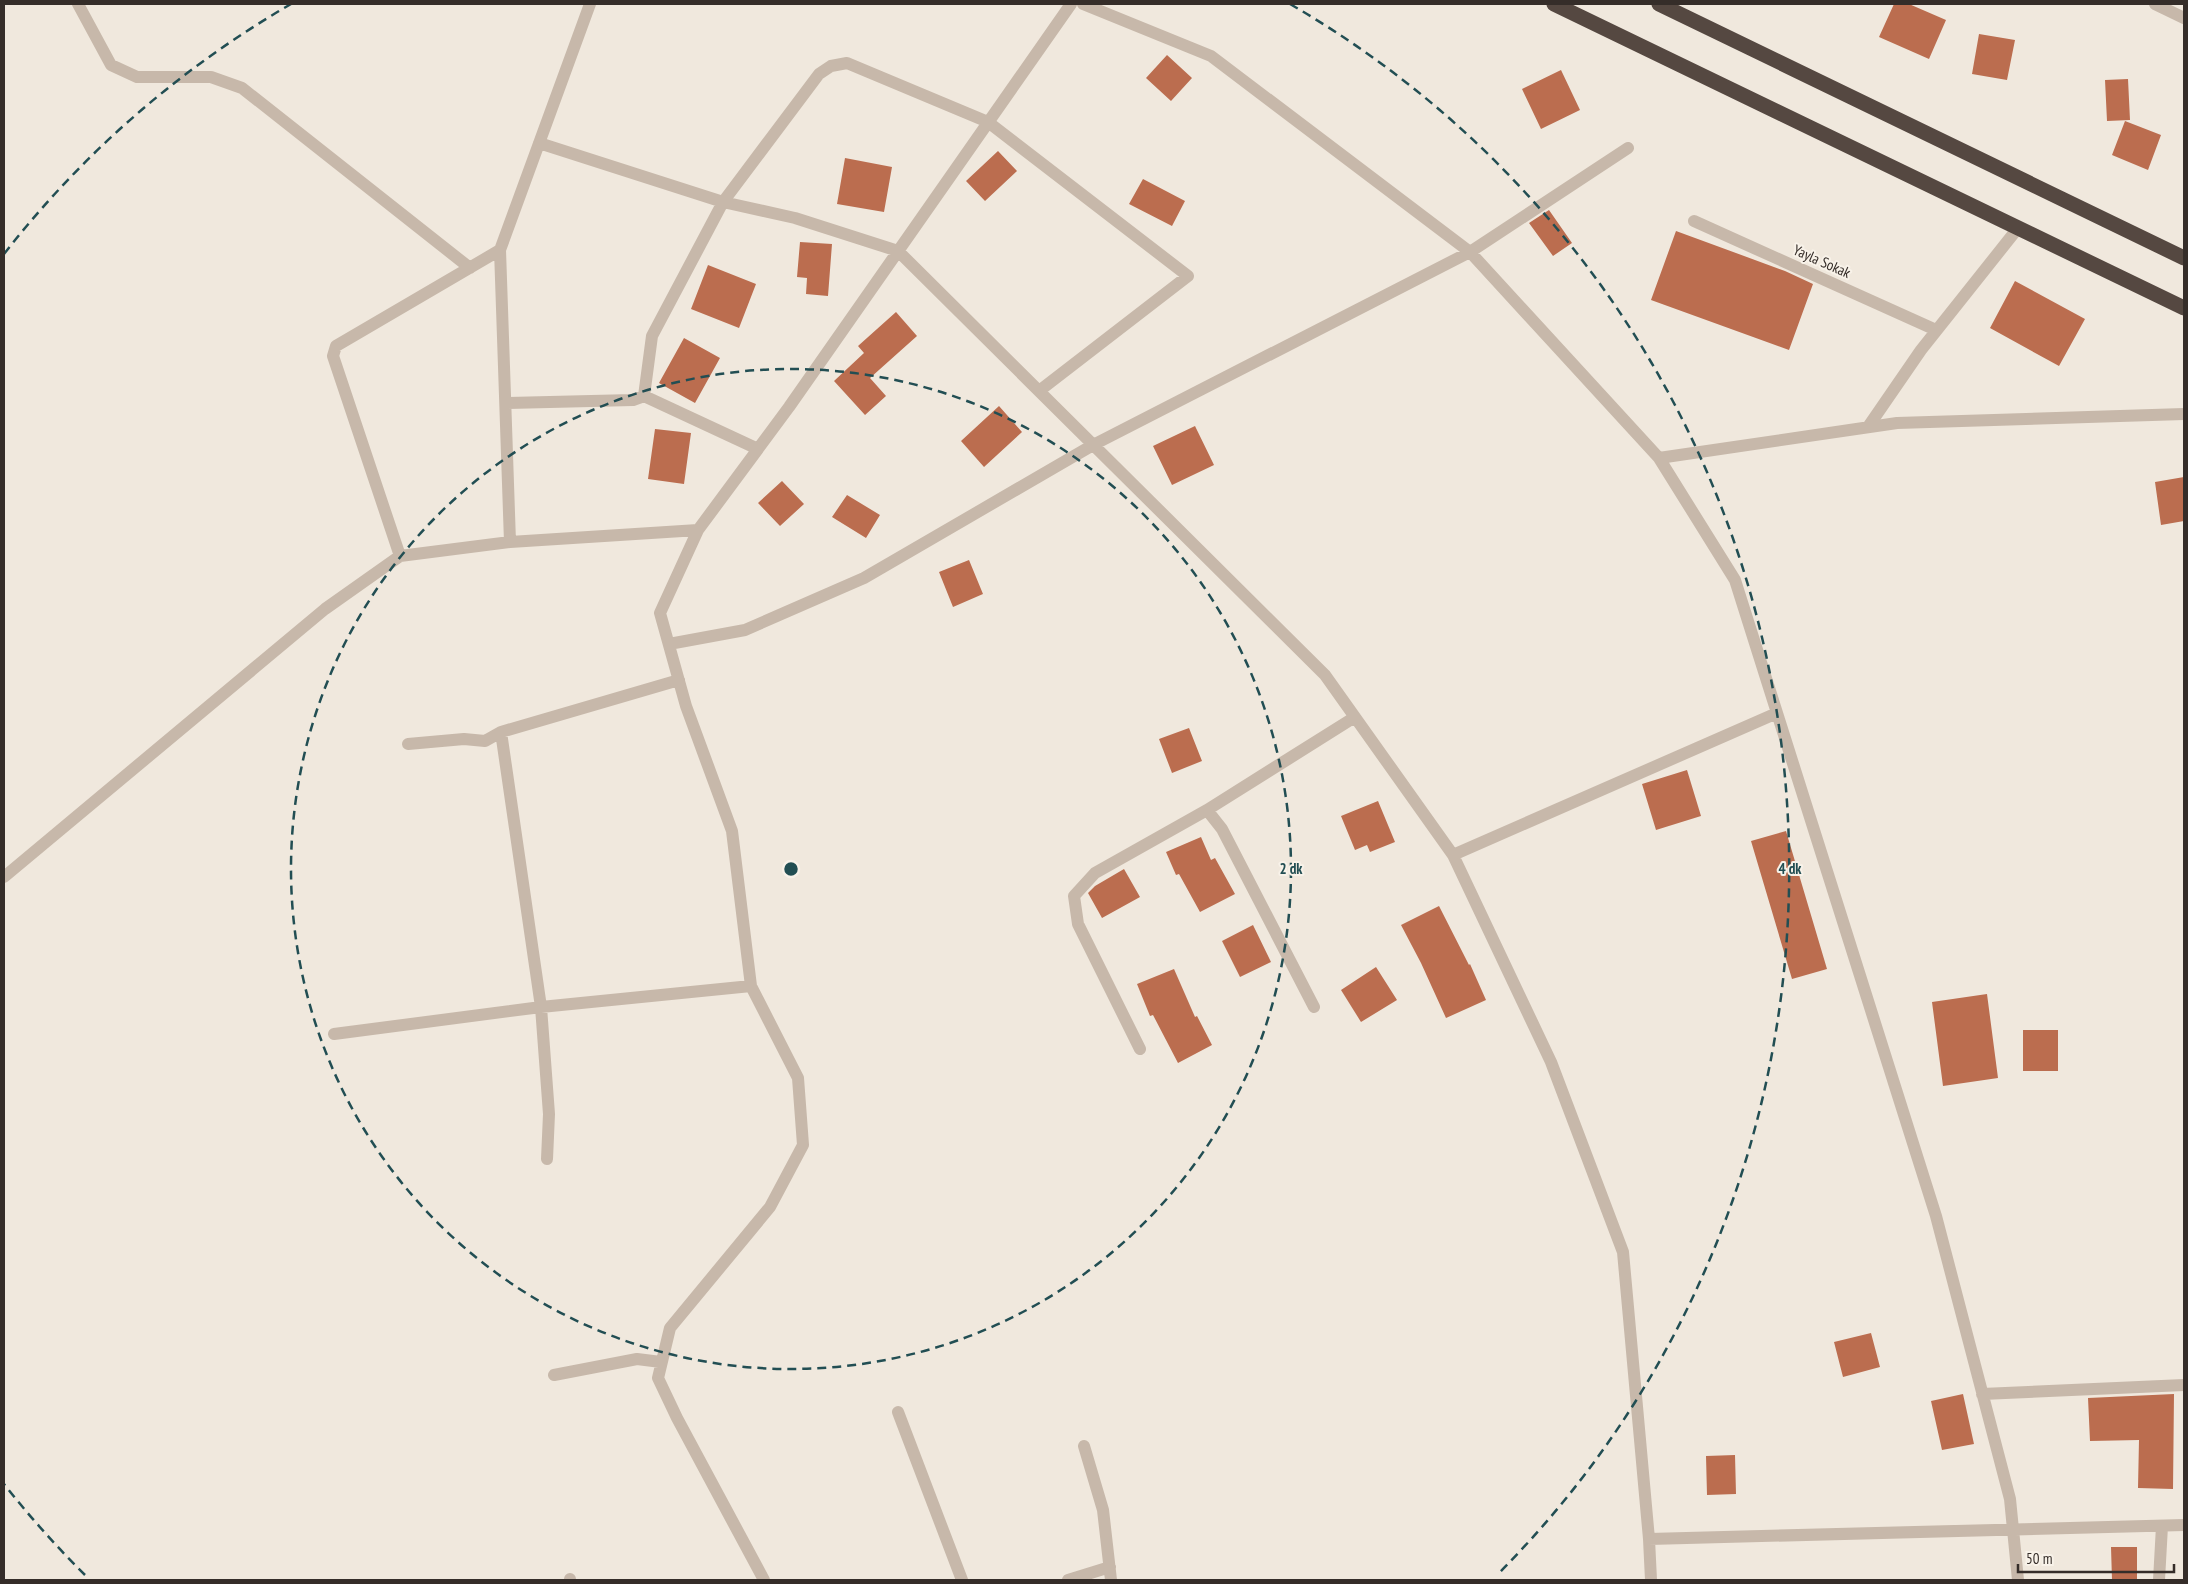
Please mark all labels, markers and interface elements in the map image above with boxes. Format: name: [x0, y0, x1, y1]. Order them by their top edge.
street label: Yayla Sokak: [1790, 240, 1854, 282]
text: 2 dk: [1279, 859, 1303, 878]
text: 4 dk: [1778, 859, 1802, 878]
centre of rings: [782, 860, 800, 878]
scale bar: [2018, 1542, 2174, 1574]
text: 50 m: [2026, 1549, 2052, 1568]

